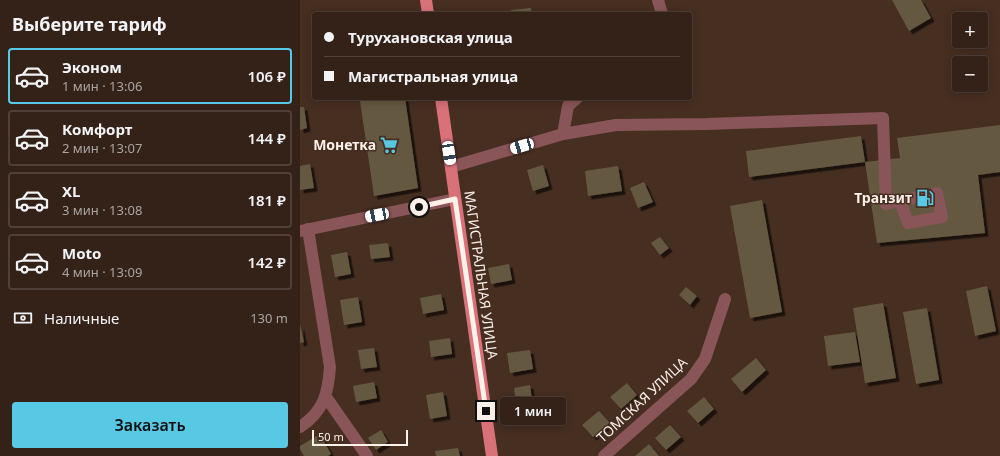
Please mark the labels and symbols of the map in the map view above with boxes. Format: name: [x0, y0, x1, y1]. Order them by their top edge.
place label: Монетка: [313, 135, 376, 154]
supermarket icon: Монетка: [379, 135, 399, 155]
car: [509, 137, 535, 155]
car: [441, 140, 457, 166]
place label: Транзит: [854, 188, 912, 207]
fuel station icon: Транзит: [915, 188, 935, 208]
street label: МАГИСТРАЛЬНАЯ УЛИЦА: [460, 189, 503, 360]
route start: [410, 198, 428, 216]
car: [364, 207, 390, 223]
street label: ТОМСКАЯ УЛИЦА: [592, 353, 691, 447]
callout: 1 мин: [500, 397, 566, 425]
route end: [477, 402, 495, 420]
scale bar: [312, 428, 408, 447]

